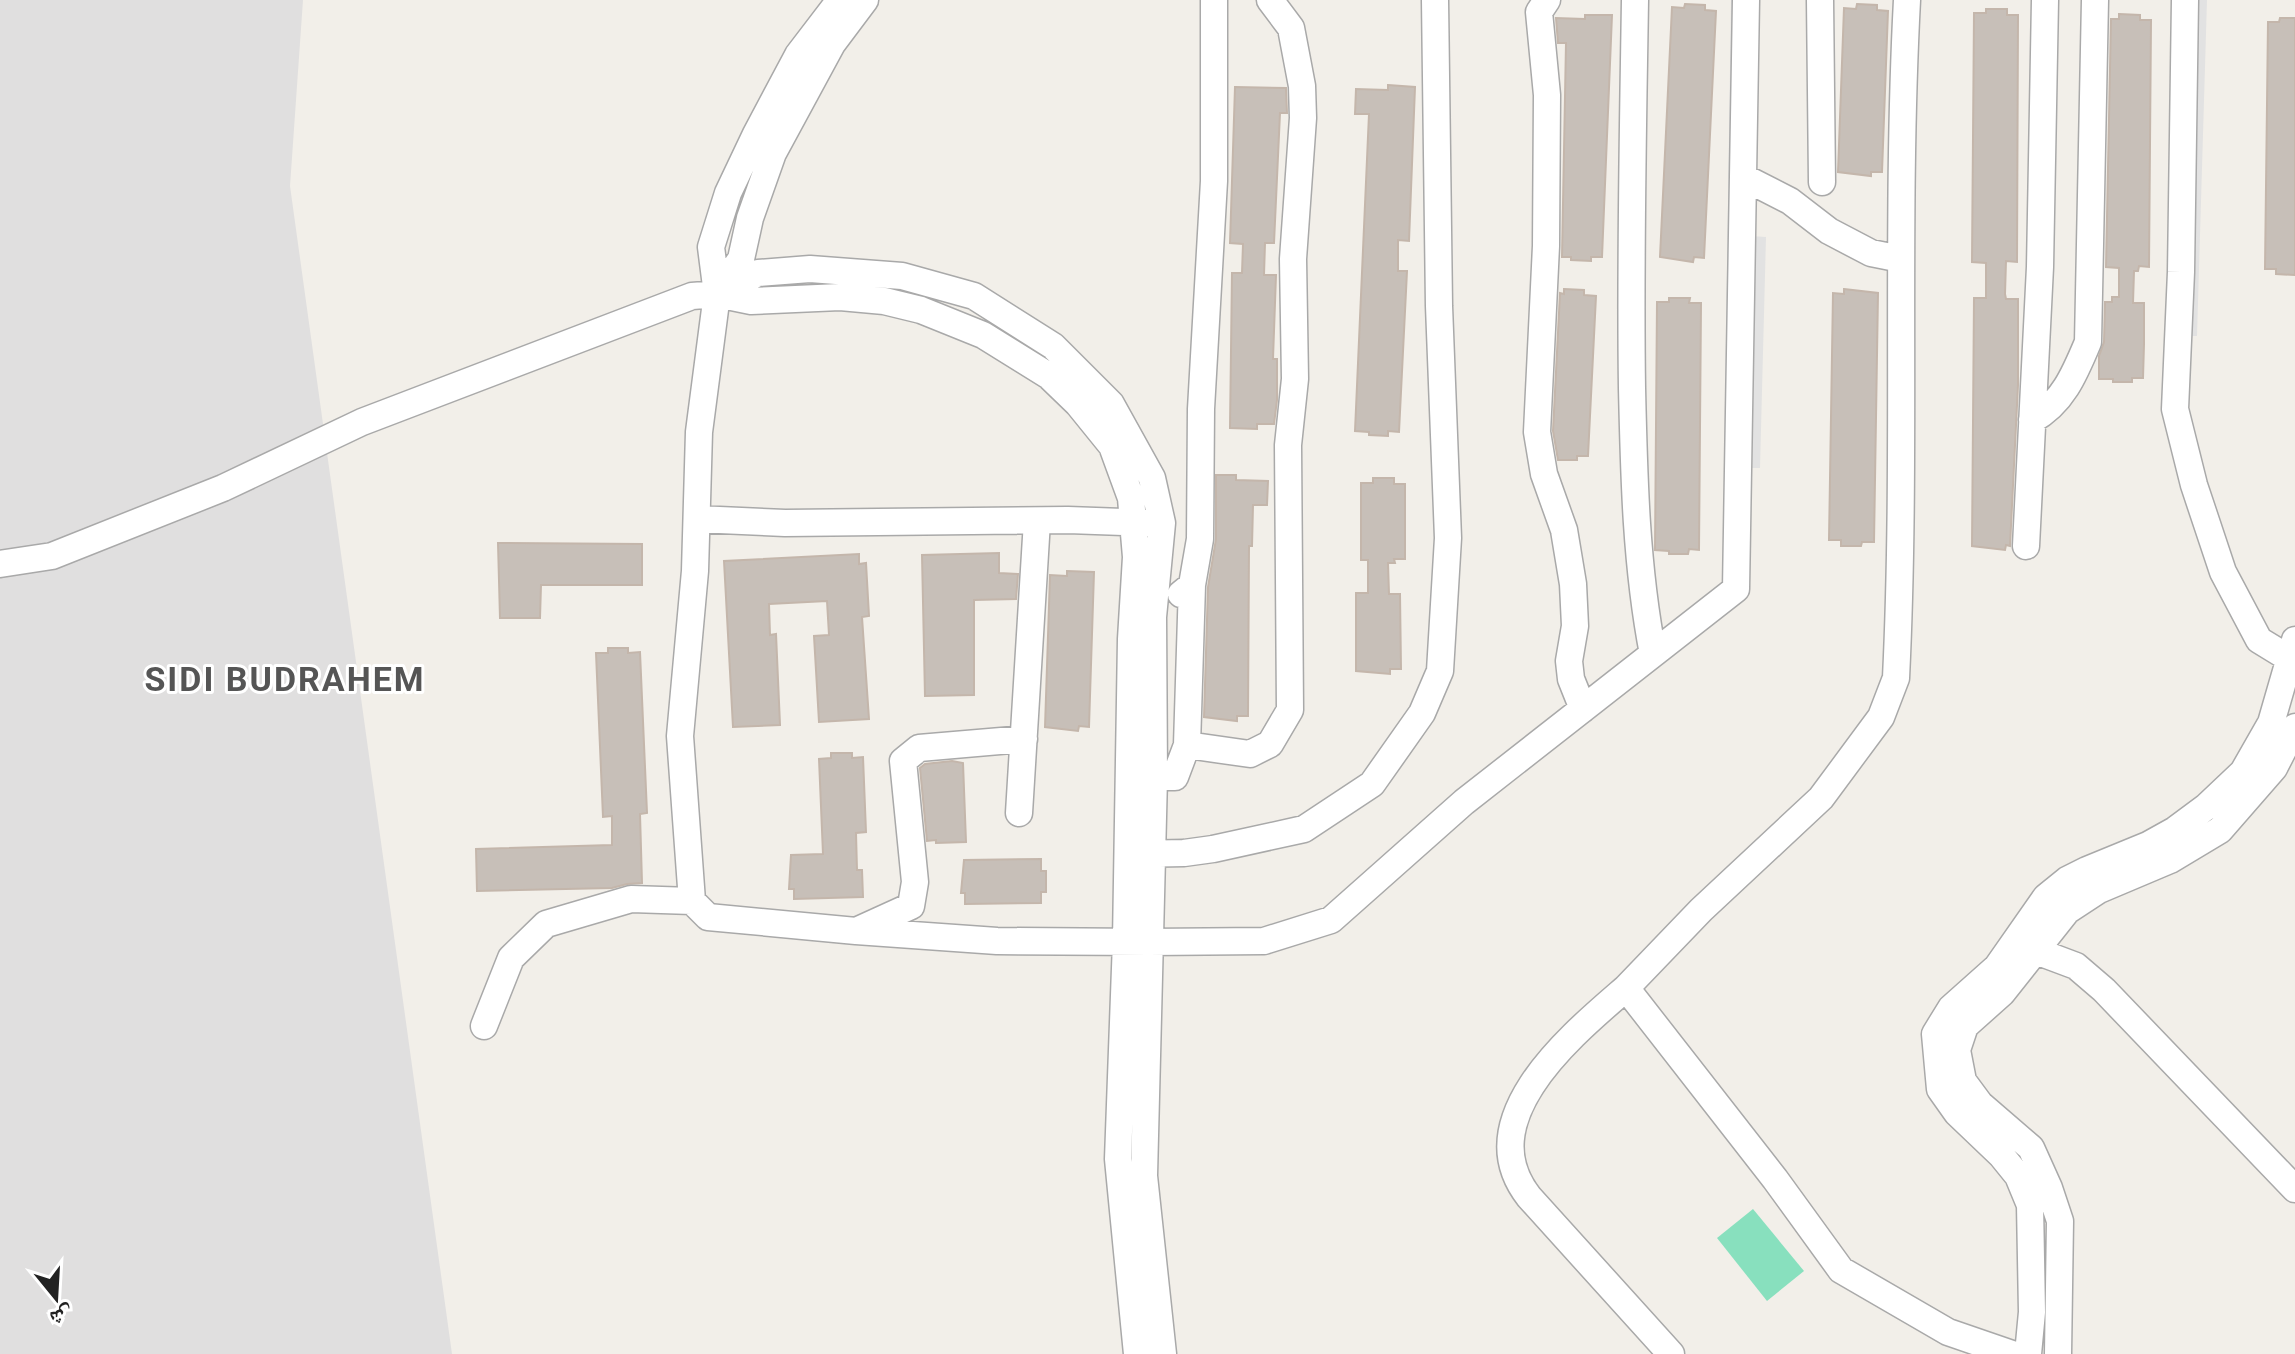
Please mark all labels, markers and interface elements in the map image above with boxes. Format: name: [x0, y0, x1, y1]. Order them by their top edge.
district label: SIDI BUDRAHEM: [144, 659, 426, 699]
north arrow: [16, 1258, 96, 1338]
text: ش: [47, 1300, 77, 1332]

